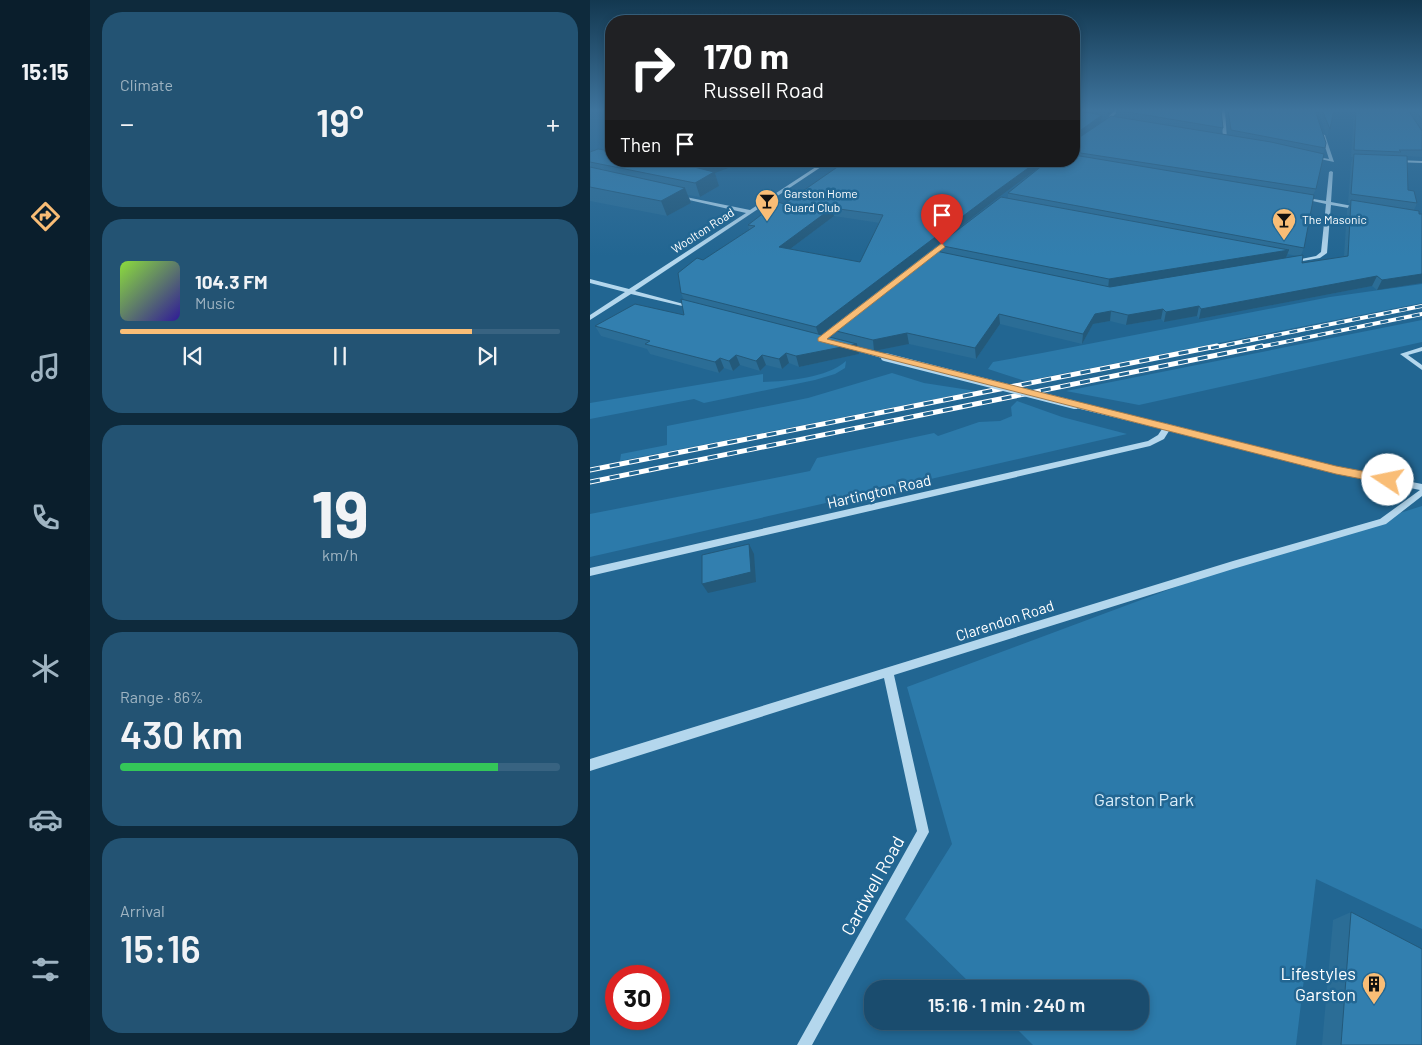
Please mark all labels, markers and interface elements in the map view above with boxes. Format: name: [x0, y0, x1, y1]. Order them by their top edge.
text: 170 m: [703, 34, 789, 76]
icon: right: [620, 35, 685, 100]
text: 15:15: [21, 58, 69, 84]
text: Climate: [120, 75, 173, 94]
text: Russell Road: [703, 76, 824, 102]
text: 19°: [316, 99, 364, 145]
text: −: [120, 106, 134, 140]
text: +: [546, 106, 560, 140]
icon: arrive: [671, 130, 699, 158]
text: Then: [620, 133, 661, 156]
place label: Garston Home Guard Club: [784, 186, 858, 214]
bar icon: Garston Home Guard Club: [754, 188, 780, 222]
pin: [921, 194, 963, 245]
icon: directions: [28, 199, 63, 234]
icon: arrive: [928, 201, 956, 229]
street label: Woolton Road: [668, 205, 736, 256]
bar icon: The Masonic: [1271, 207, 1297, 241]
place label: The Masonic: [1302, 212, 1367, 226]
text: 104.3 FM: [195, 270, 267, 293]
text: Music: [195, 293, 235, 312]
icon: previous: [179, 342, 207, 370]
icon: pause: [326, 342, 354, 370]
icon: next: [473, 342, 501, 370]
icon: music: [28, 350, 63, 385]
position arrow: [1361, 453, 1413, 505]
street label: Hartington Road: [825, 470, 933, 512]
text: 19: [311, 473, 369, 551]
icon: phone: [28, 500, 63, 535]
text: km/h: [322, 545, 358, 564]
street label: Clarendon Road: [953, 596, 1056, 644]
icon: climate: [28, 651, 63, 686]
text: Range · 86%: [120, 687, 204, 706]
text: 430 km: [120, 711, 243, 757]
park label: Garston Park: [1094, 788, 1194, 810]
icon: car: [28, 802, 63, 837]
street label: Cardwell Road: [836, 832, 908, 939]
text: Arrival: [120, 901, 165, 920]
text: 15:16: [120, 925, 201, 971]
icon: filters: [28, 952, 63, 987]
place label: Lifestyles Garston: [1280, 962, 1356, 1005]
speed limit sign: 30: [605, 965, 670, 1030]
building icon: Lifestyles Garston: [1361, 971, 1387, 1005]
text: 15:16 · 1 min · 240 m: [928, 993, 1085, 1016]

